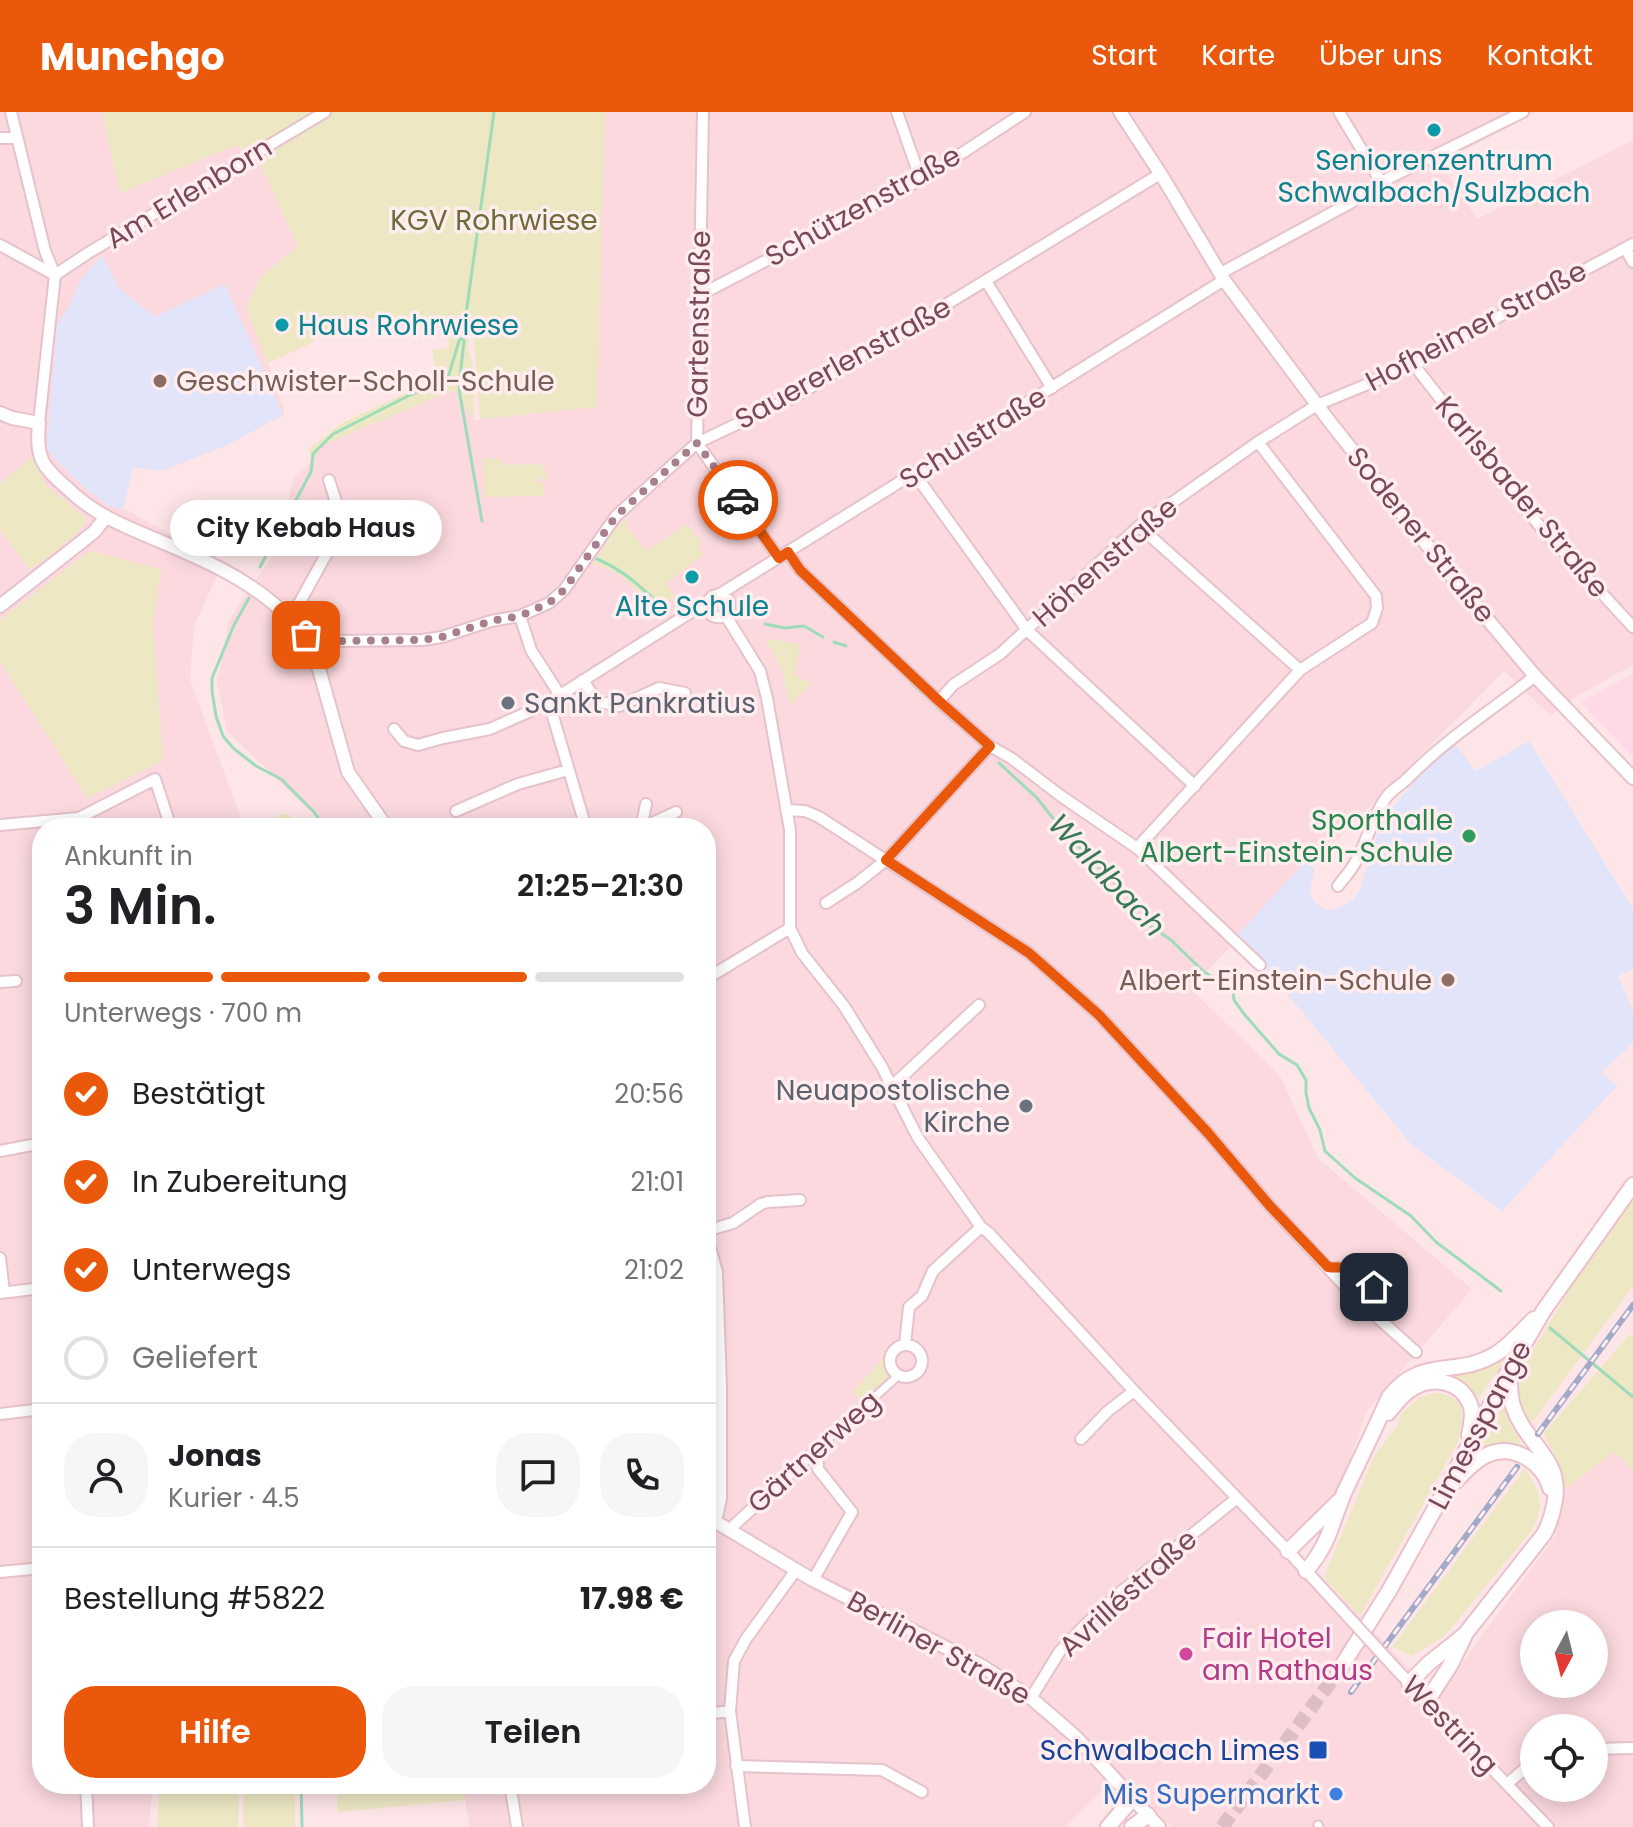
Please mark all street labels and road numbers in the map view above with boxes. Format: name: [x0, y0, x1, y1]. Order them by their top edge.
street label: Am Erlenborn: [99, 128, 279, 258]
street label: Schützenstraße: [758, 136, 968, 276]
street label: Gartenstraße: [678, 230, 720, 418]
street label: Hofheimer Straße: [1359, 251, 1593, 401]
street label: Sauererlenstraße: [728, 287, 958, 439]
street label: Schulstraße: [892, 377, 1054, 499]
street label: Karlsbader Straße: [1426, 388, 1618, 606]
street label: Sodener Straße: [1338, 439, 1504, 631]
street label: Höhenstraße: [1024, 488, 1186, 636]
street label: Limesspange: [1419, 1334, 1541, 1516]
street label: Gärtnerweg: [739, 1382, 889, 1522]
street label: Avrilléstraße: [1050, 1520, 1206, 1666]
street label: Berliner Straße: [840, 1581, 1038, 1715]
street label: Westring: [1393, 1667, 1507, 1783]

